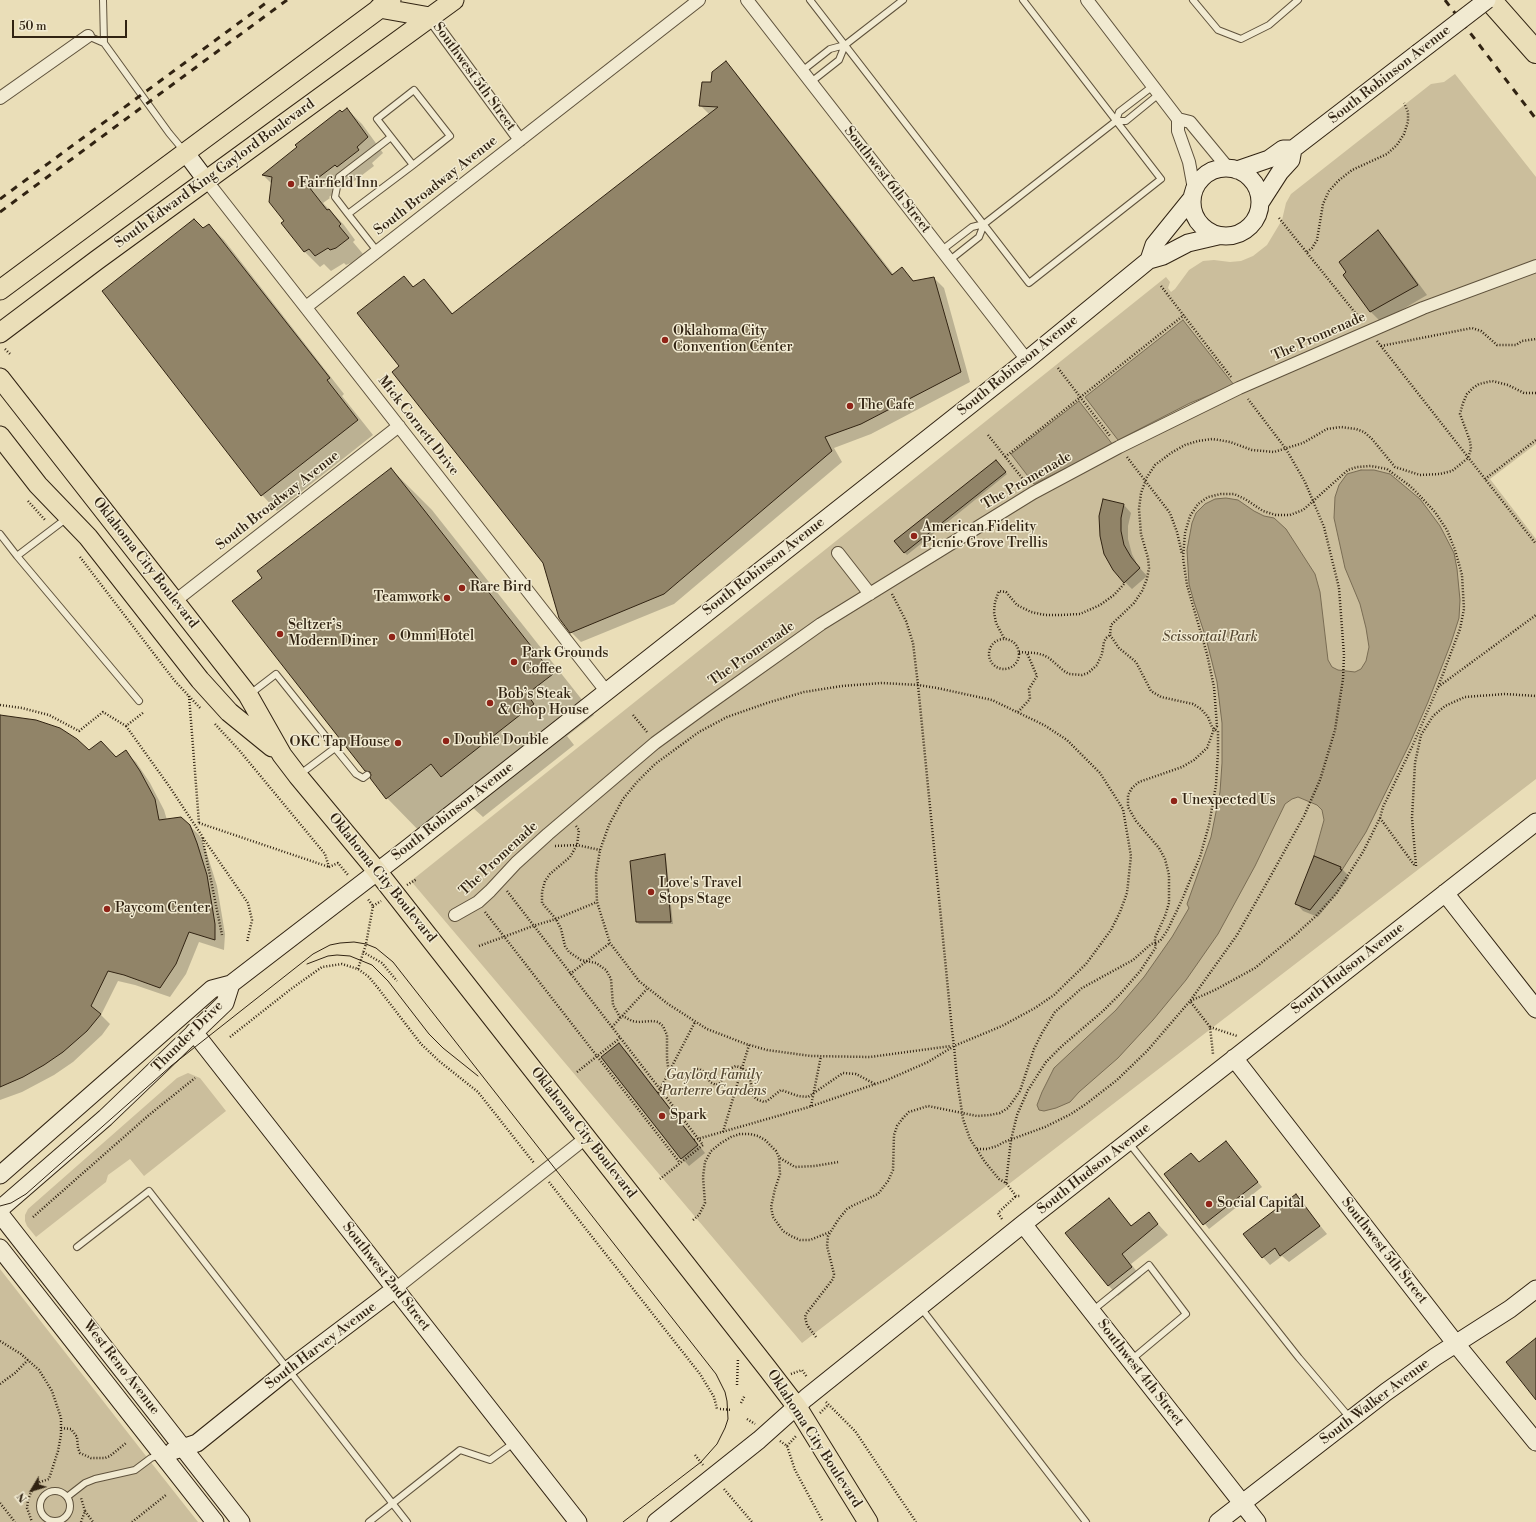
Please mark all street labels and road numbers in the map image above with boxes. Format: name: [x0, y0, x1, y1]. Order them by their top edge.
street label: Southwest 5th Street: [429, 19, 519, 135]
street label: South Robinson Avenue: [1326, 22, 1454, 128]
street label: South Edward King Gaylord Boulevard: [112, 96, 318, 252]
street label: Southwest 6th Street: [840, 123, 934, 237]
street label: South Broadway Avenue: [371, 133, 501, 239]
street label: The Promenade: [1269, 309, 1369, 365]
street label: South Robinson Avenue: [954, 312, 1082, 420]
street label: Mick Cornett Drive: [374, 373, 462, 479]
street label: South Broadway Avenue: [213, 448, 343, 554]
street label: The Promenade: [979, 448, 1075, 514]
street label: Oklahoma City Boulevard: [89, 494, 201, 632]
street label: South Robinson Avenue: [700, 514, 828, 620]
street label: The Promenade: [706, 618, 798, 690]
street label: South Robinson Avenue: [389, 759, 517, 865]
street label: Oklahoma City Boulevard: [325, 810, 439, 946]
street label: The Promenade: [456, 818, 542, 900]
street label: South Hudson Avenue: [1288, 920, 1408, 1018]
street label: Thunder Drive: [149, 998, 227, 1076]
street label: Oklahoma City Boulevard: [527, 1064, 639, 1202]
street label: South Hudson Avenue: [1034, 1120, 1154, 1218]
street label: Southwest 5th Street: [1337, 1195, 1431, 1307]
street label: Southwest 2nd Street: [338, 1219, 434, 1335]
street label: South Harvey Avenue: [262, 1299, 380, 1393]
street label: Southwest 4th Street: [1093, 1316, 1187, 1430]
street label: West Reno Avenue: [79, 1318, 163, 1418]
street label: South Walker Avenue: [1317, 1355, 1433, 1449]
street label: Oklahoma City Boulevard: [763, 1367, 865, 1511]

